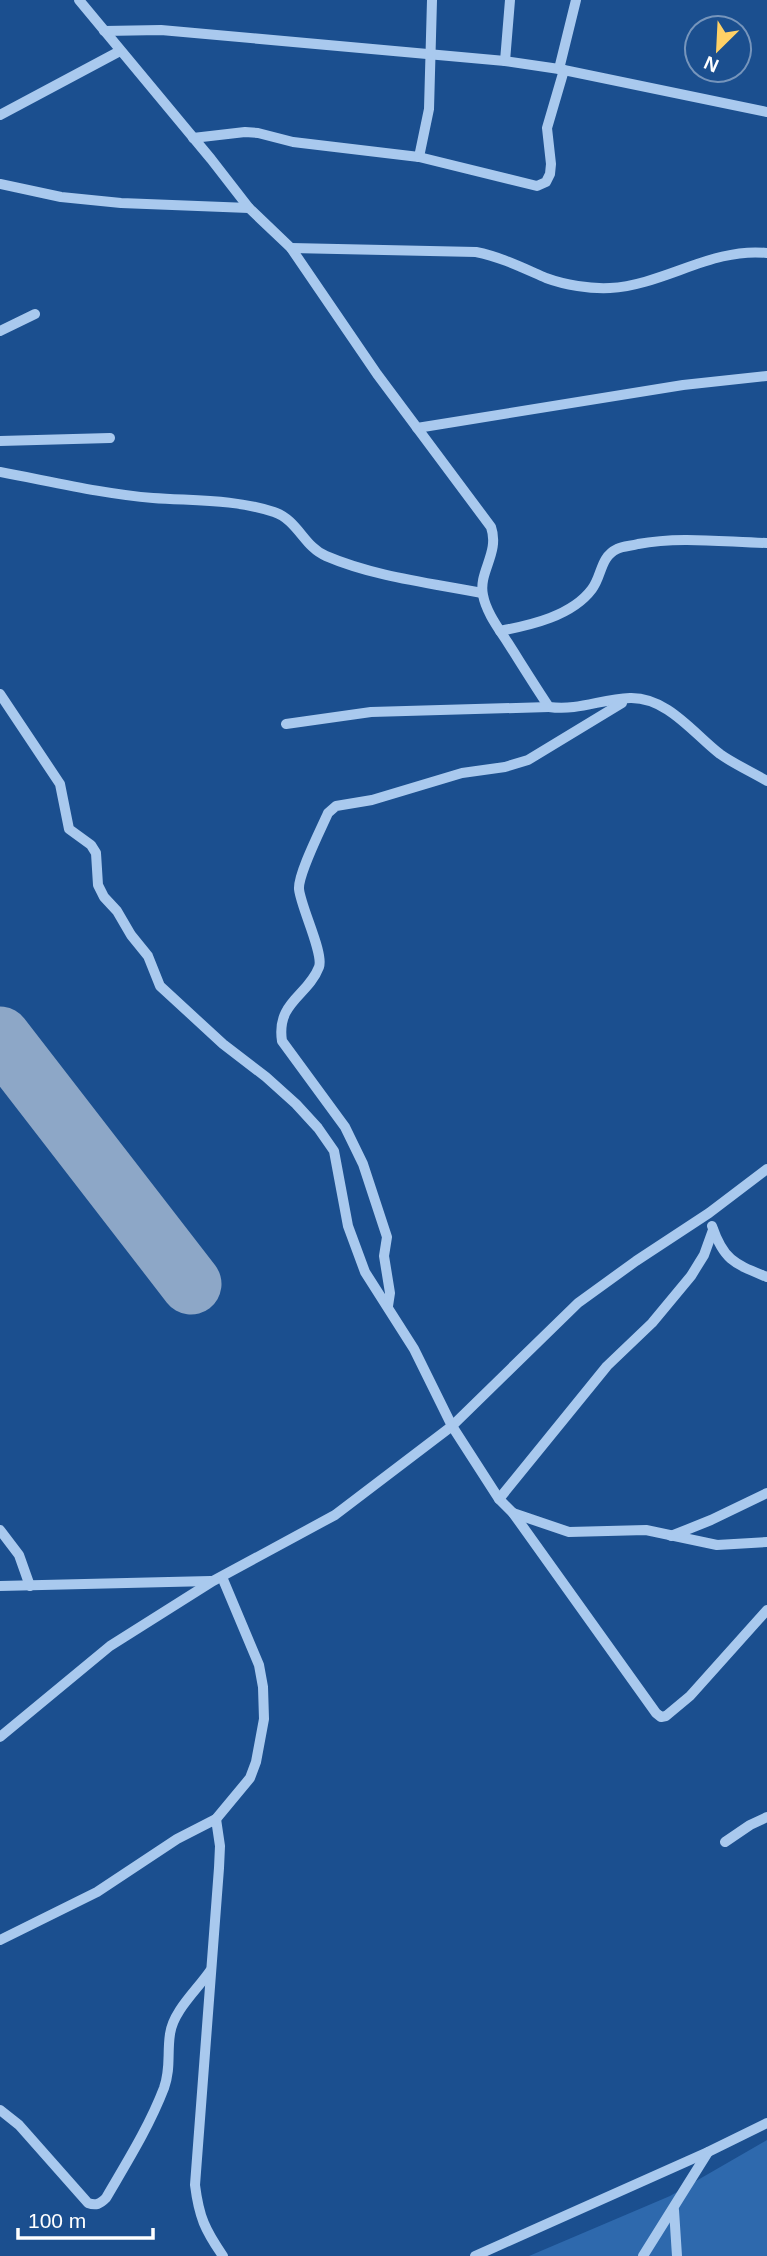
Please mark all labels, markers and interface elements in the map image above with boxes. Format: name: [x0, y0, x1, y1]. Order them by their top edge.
north arrow: [683, 14, 753, 84]
text: N: [701, 52, 722, 76]
scale bar: [18, 2196, 152, 2240]
text: 100 m: [28, 2209, 86, 2232]

